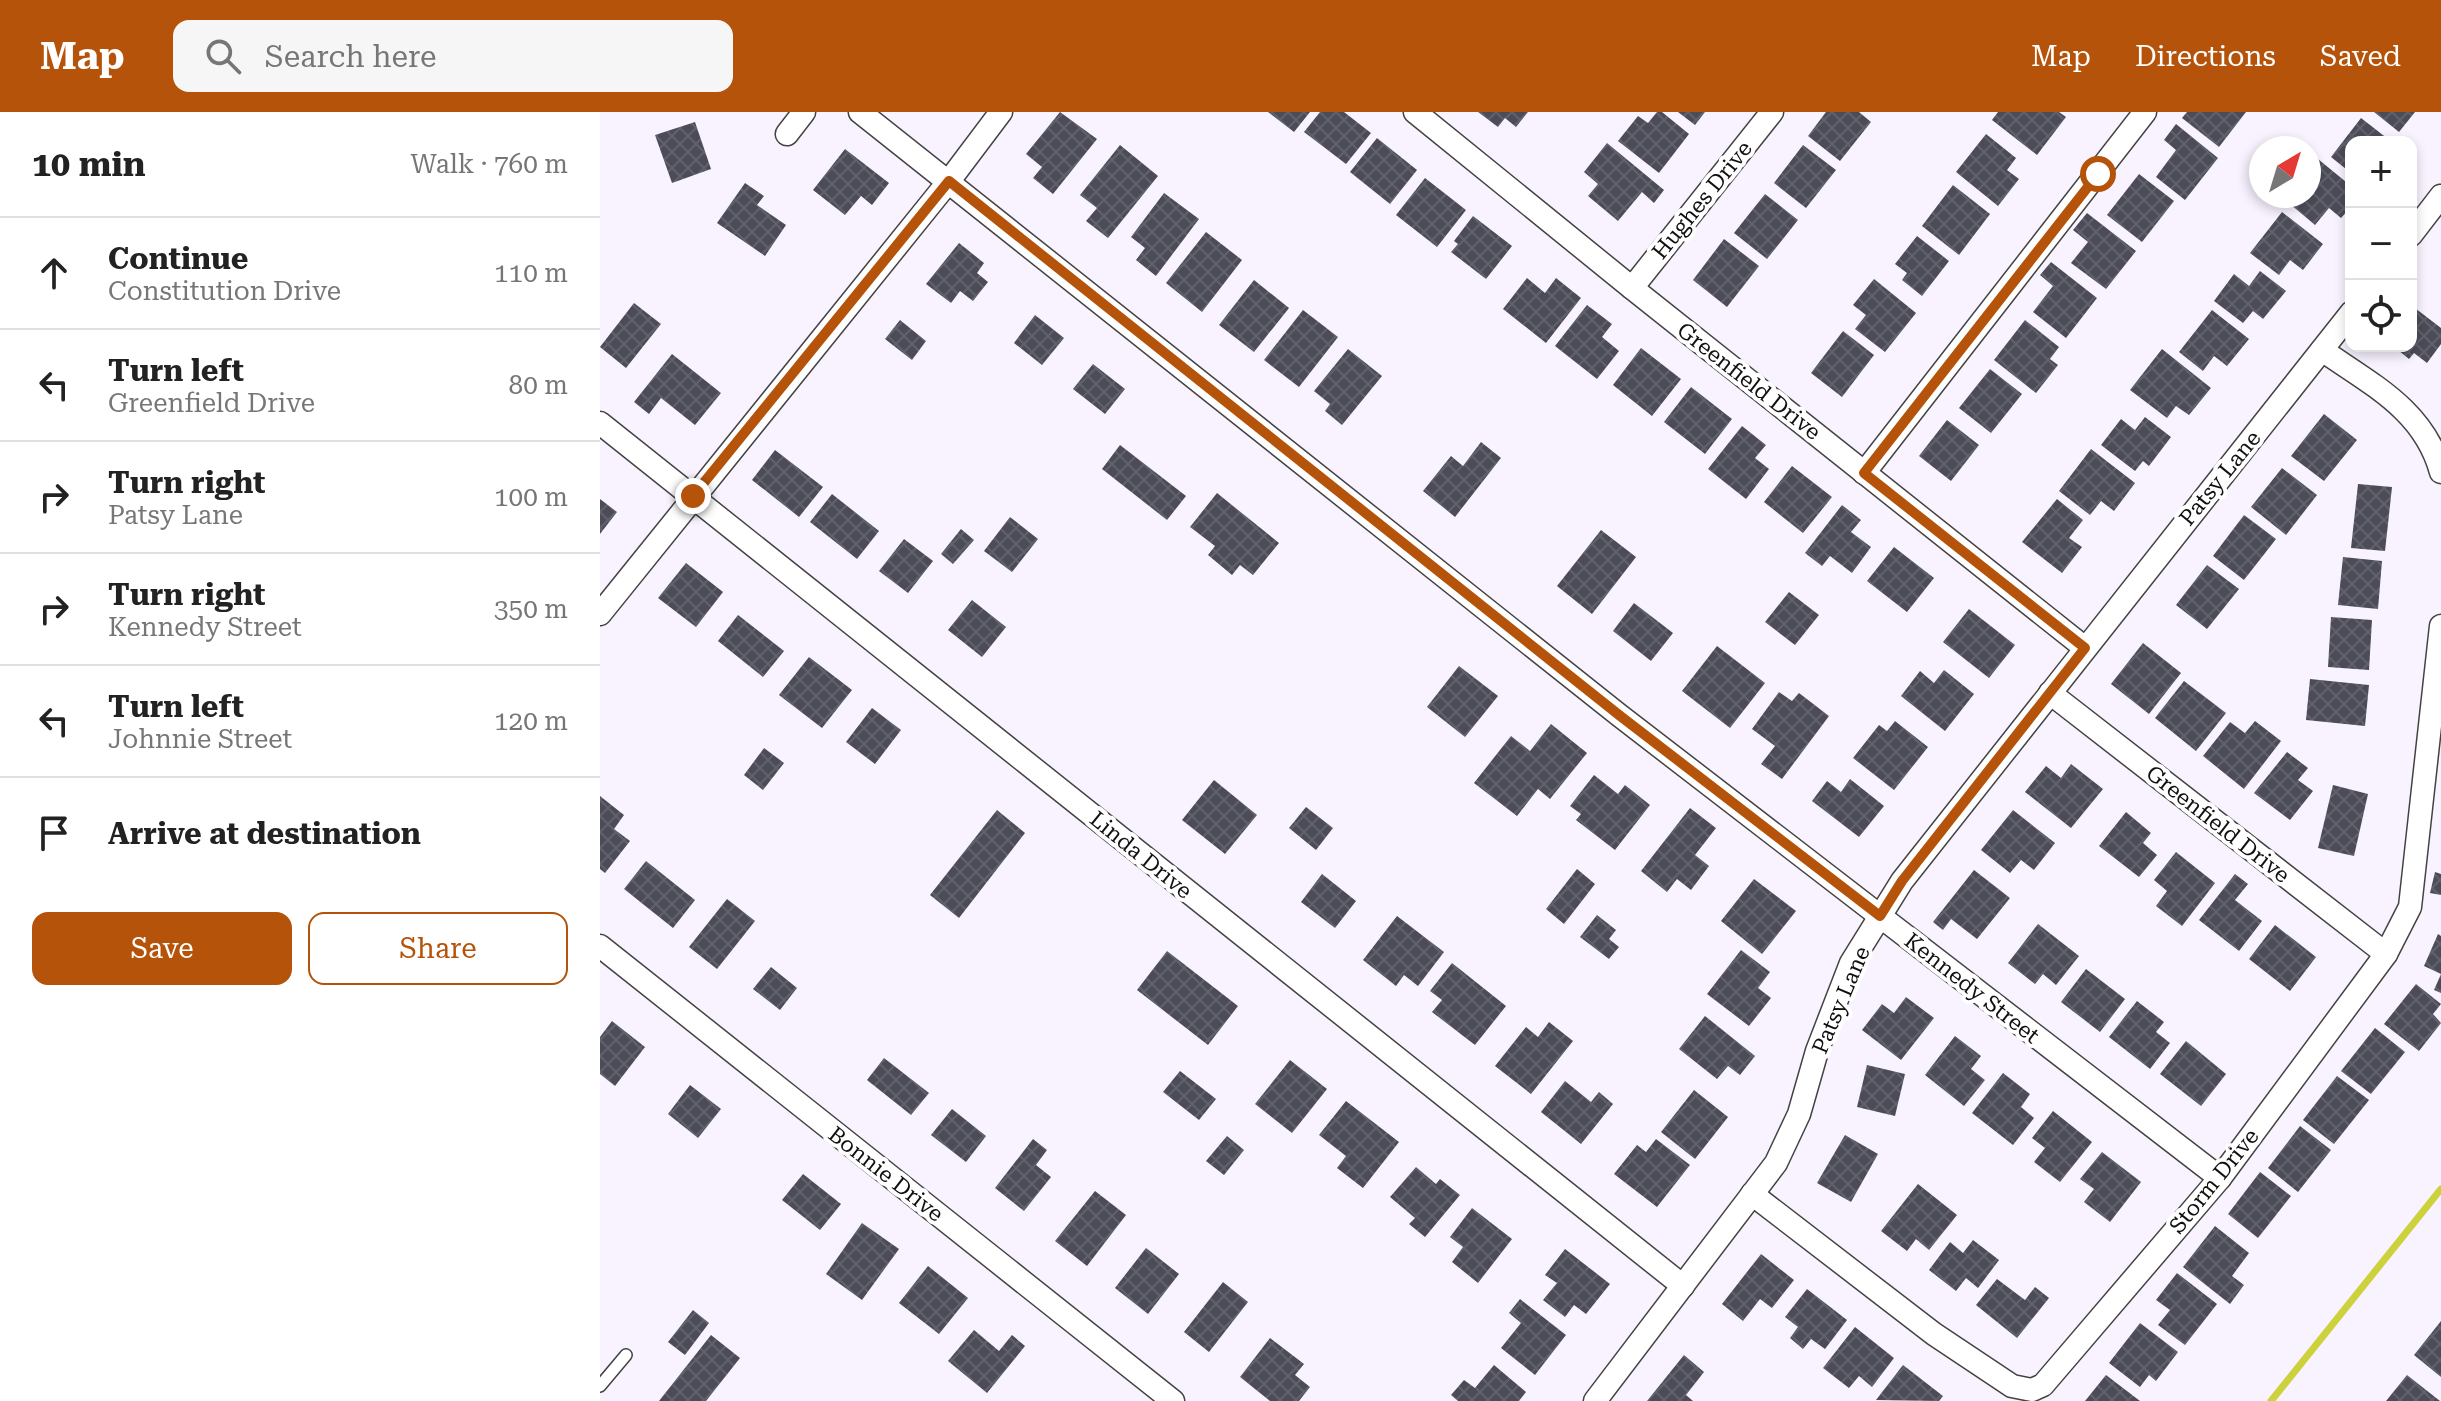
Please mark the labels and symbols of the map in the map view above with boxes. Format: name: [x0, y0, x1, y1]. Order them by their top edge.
street label: Hughes Drive: [1647, 136, 1757, 264]
north arrow: [2249, 136, 2321, 208]
route start: [2080, 156, 2116, 192]
street label: Greenfield Drive: [1672, 317, 1826, 445]
street label: Patsy Lane: [2174, 426, 2266, 530]
route end: [675, 478, 711, 514]
street label: Greenfield Drive: [2141, 760, 2295, 888]
street label: Linda Drive: [1085, 806, 1197, 904]
street label: Kennedy Street: [1900, 928, 2044, 1048]
street label: Patsy Lane: [1807, 943, 1875, 1057]
street label: Bonnie Drive: [824, 1121, 948, 1227]
street label: Storm Drive: [2164, 1124, 2264, 1238]

